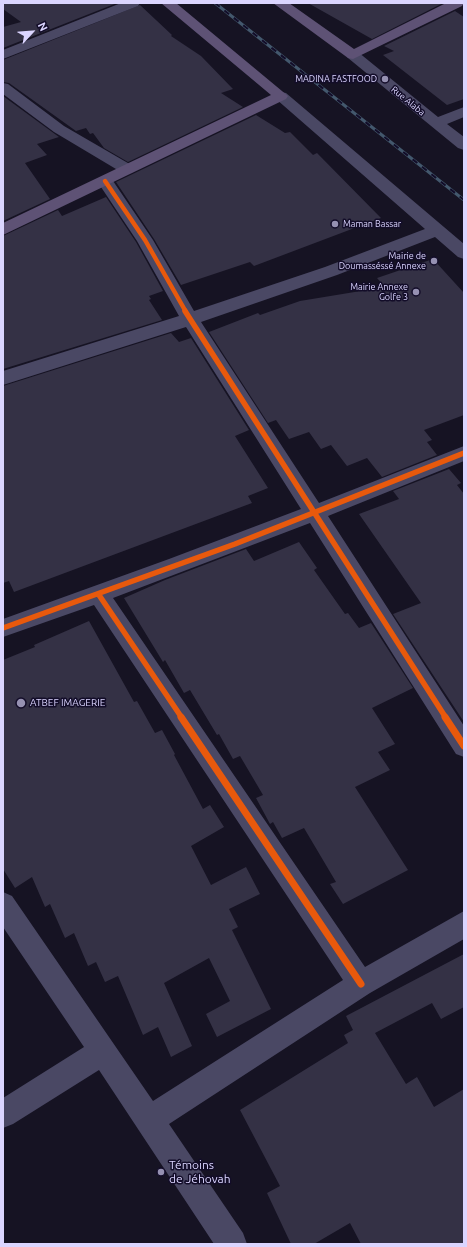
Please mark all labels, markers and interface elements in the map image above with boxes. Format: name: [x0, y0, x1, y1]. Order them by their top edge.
north arrow: [12, 12, 52, 52]
text: N: [36, 20, 50, 33]
place label: MADINA FASTFOOD: [295, 74, 377, 84]
marker: MADINA FASTFOOD: [380, 74, 390, 84]
street label: Rue Alaba: [389, 84, 427, 118]
marker: Maman Bassar: [330, 219, 340, 229]
place label: Maman Bassar: [343, 219, 401, 229]
place label: Mairie de Doumasséssé Annexe: [339, 251, 426, 272]
marker: Mairie de Doumasséssé Annexe: [429, 256, 439, 266]
place label: Mairie Annexe Golfe 3: [350, 282, 408, 303]
marker: Mairie Annexe Golfe 3: [411, 287, 421, 297]
marker: ATBEF IMAGERIE: [15, 697, 27, 709]
place label: ATBEF IMAGERIE: [30, 697, 105, 709]
place label: Témoins de Jéhovah: [169, 1158, 231, 1186]
marker: Témoins de Jéhovah: [156, 1167, 166, 1177]

